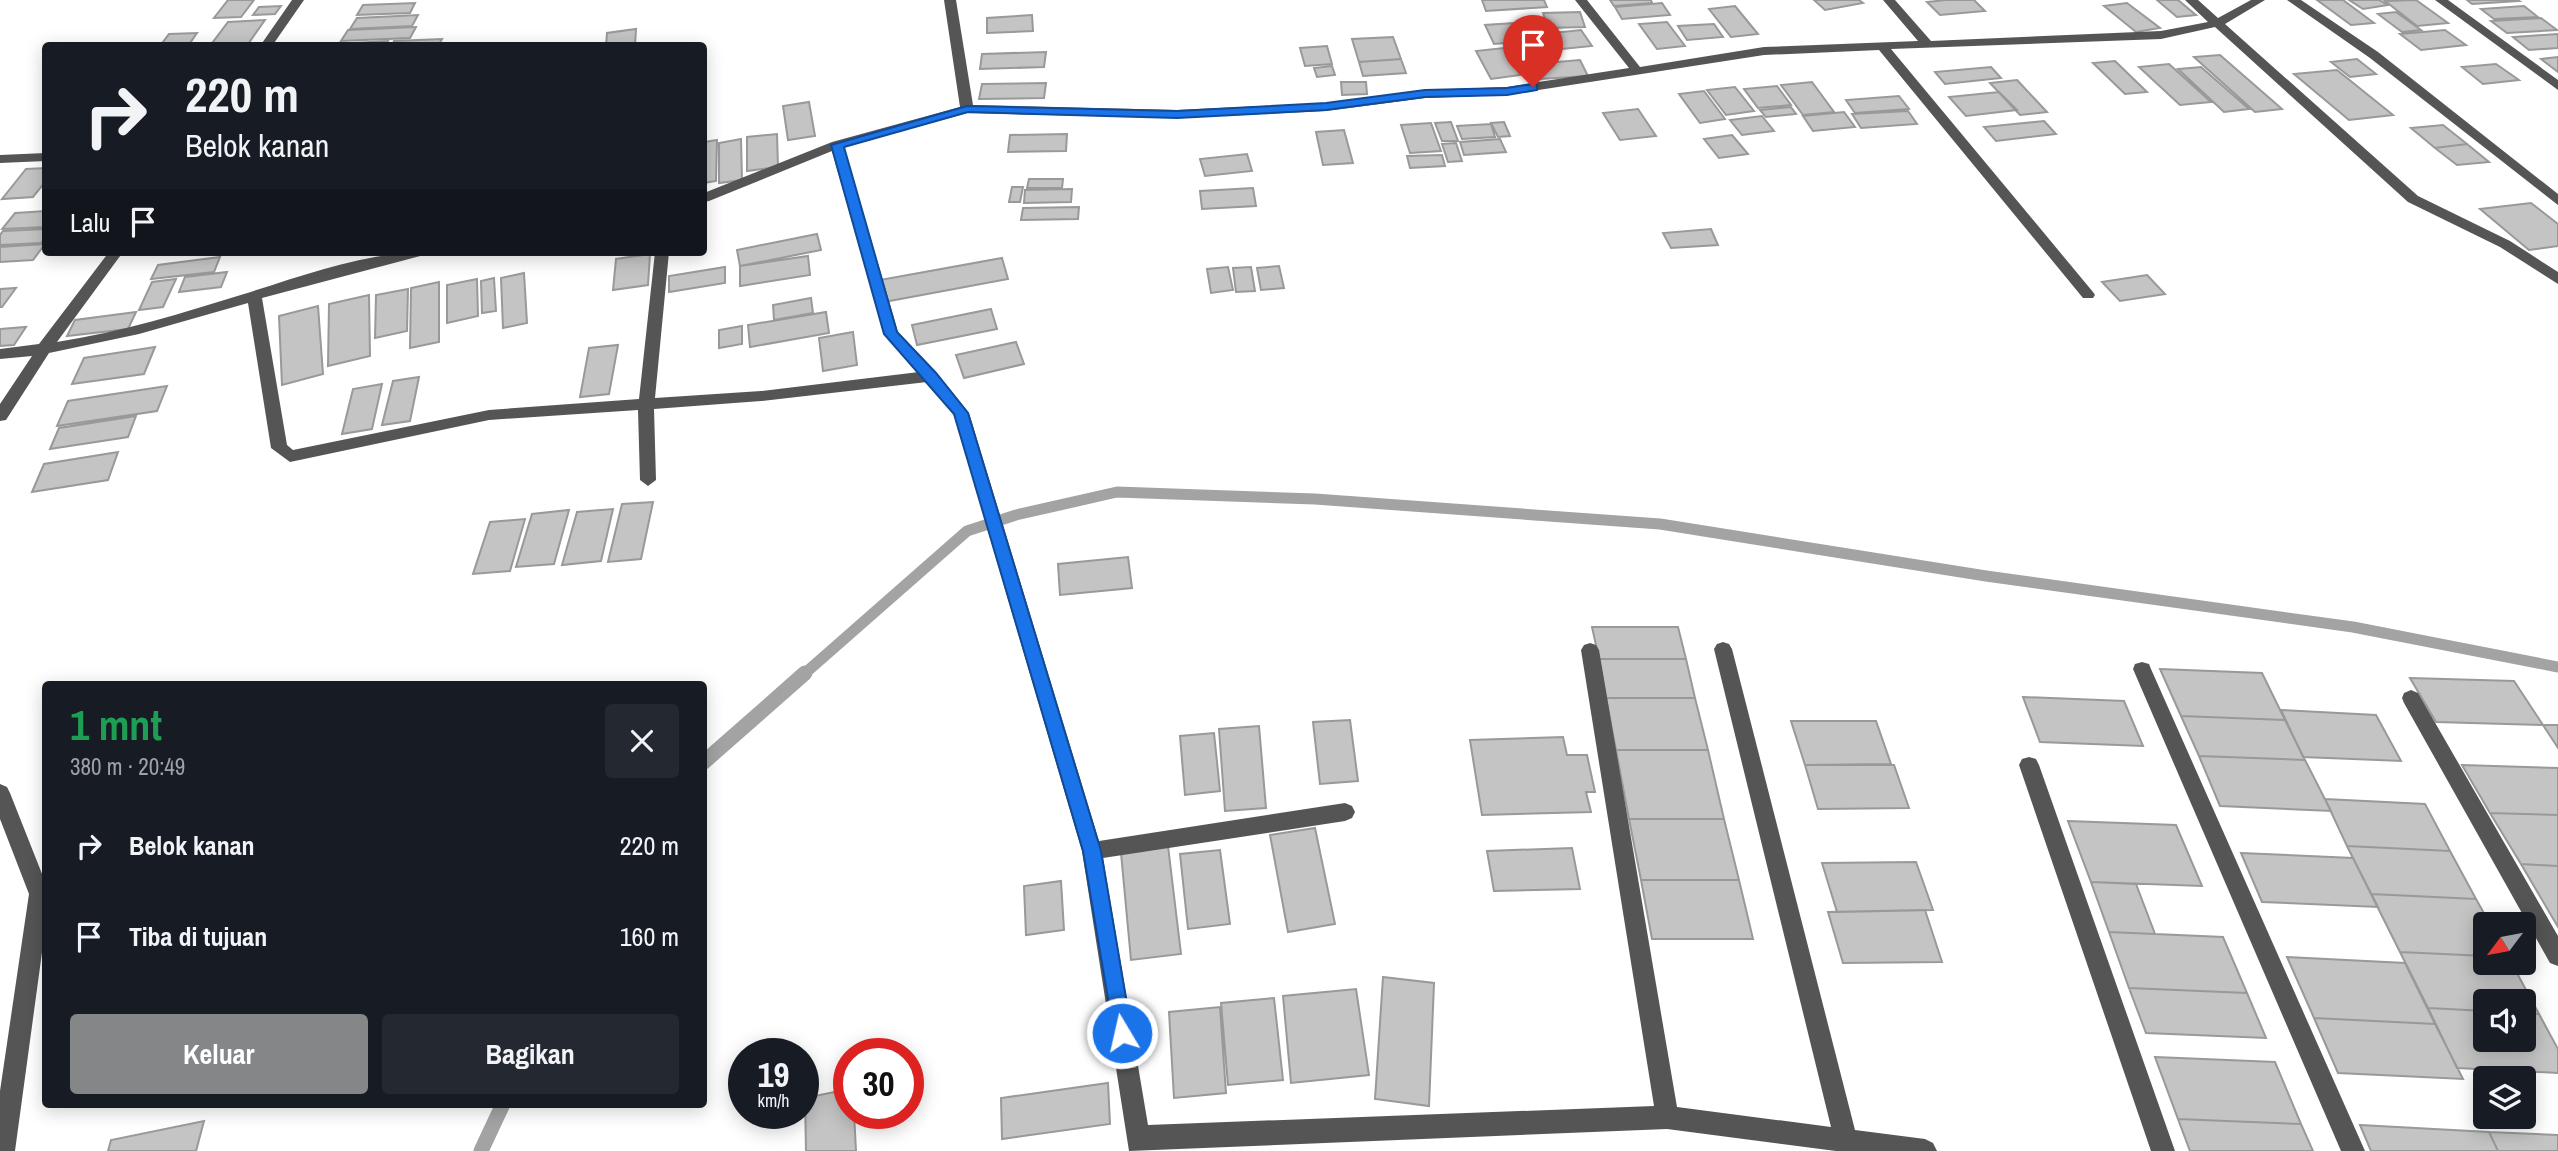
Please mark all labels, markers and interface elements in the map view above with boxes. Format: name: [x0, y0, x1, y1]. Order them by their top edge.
pin: [1503, 15, 1563, 87]
icon: arrive: [1514, 26, 1552, 64]
text: 220 m: [185, 61, 299, 127]
icon: right: [70, 70, 161, 161]
text: Belok kanan: [185, 124, 329, 167]
icon: arrive: [124, 203, 162, 241]
text: Lalu: [70, 205, 110, 240]
text: 1 mnt: [70, 697, 162, 753]
button: close: [605, 704, 679, 778]
text: 380 m · 20:49: [70, 751, 185, 782]
icon: right: [70, 827, 108, 865]
text: Belok kanan: [129, 828, 255, 863]
text: 220 m: [620, 828, 679, 863]
north arrow: [2473, 912, 2536, 975]
map controls: [2473, 912, 2536, 1129]
icon: arrive: [70, 918, 108, 956]
text: Tiba di tujuan: [129, 919, 267, 954]
text: 160 m: [620, 919, 679, 954]
button: sound: [2473, 989, 2536, 1052]
position arrow: [1085, 996, 1159, 1070]
button: Keluar: [70, 1014, 368, 1094]
button: Bagikan: [382, 1014, 679, 1094]
speed limit sign: 30: [833, 1038, 924, 1129]
text: 19: [758, 1051, 789, 1098]
button: layers: [2473, 1066, 2536, 1129]
text: km/h: [758, 1088, 790, 1113]

